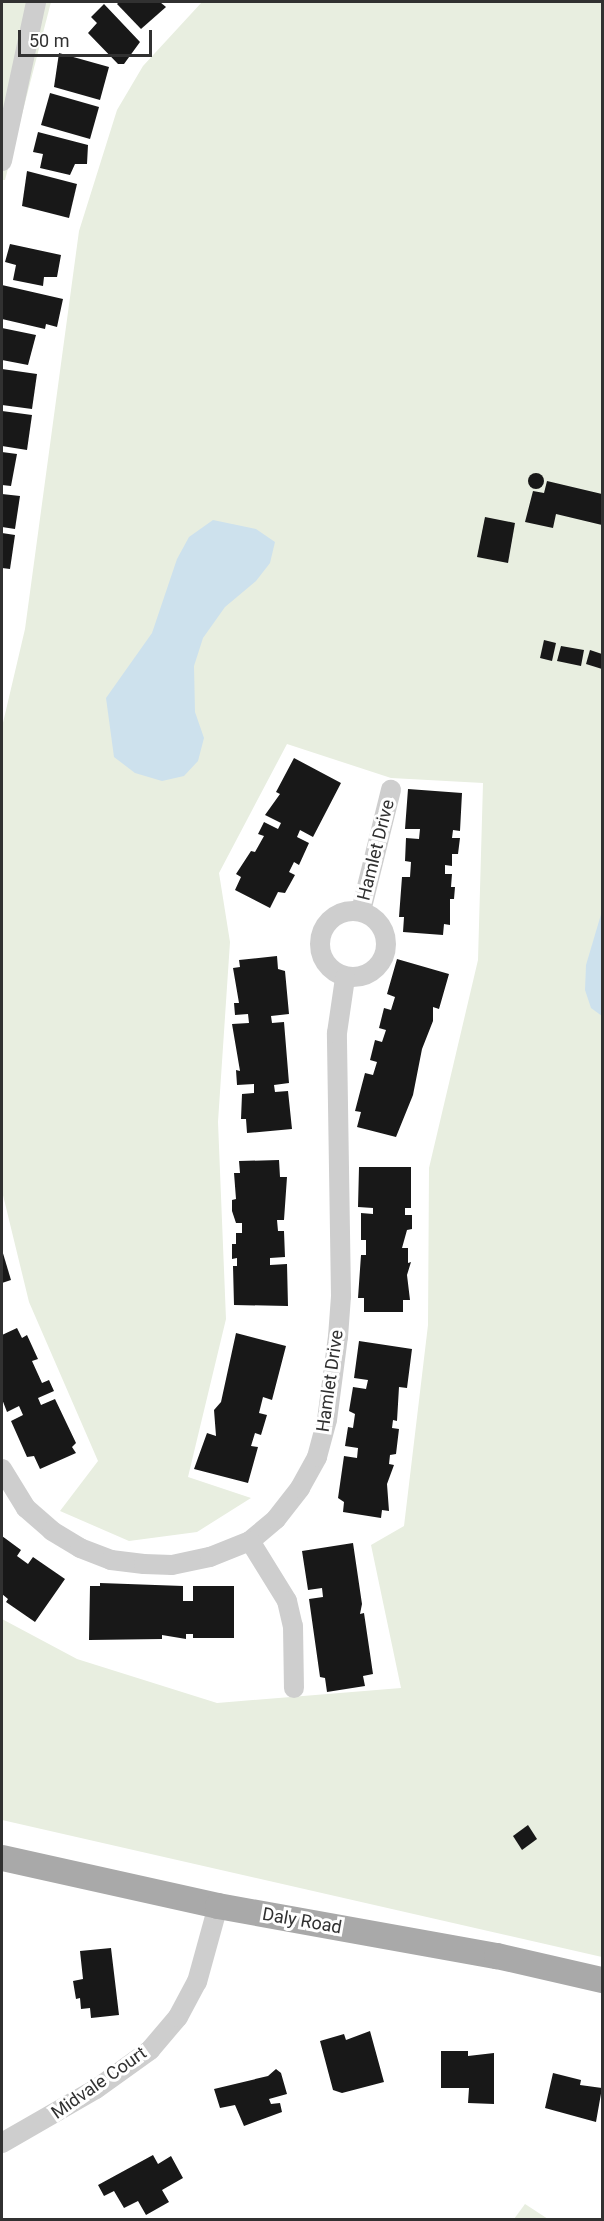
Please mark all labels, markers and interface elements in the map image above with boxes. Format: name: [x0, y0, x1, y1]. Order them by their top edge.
scale bar: [21, 18, 154, 56]
text: 50 m: [29, 30, 69, 51]
street label: Hamlet Drive: [353, 797, 399, 903]
street label: Hamlet Drive: [312, 1328, 348, 1434]
street label: Daly Road: [261, 1903, 343, 1939]
street label: Midvale Court: [47, 2042, 151, 2124]

